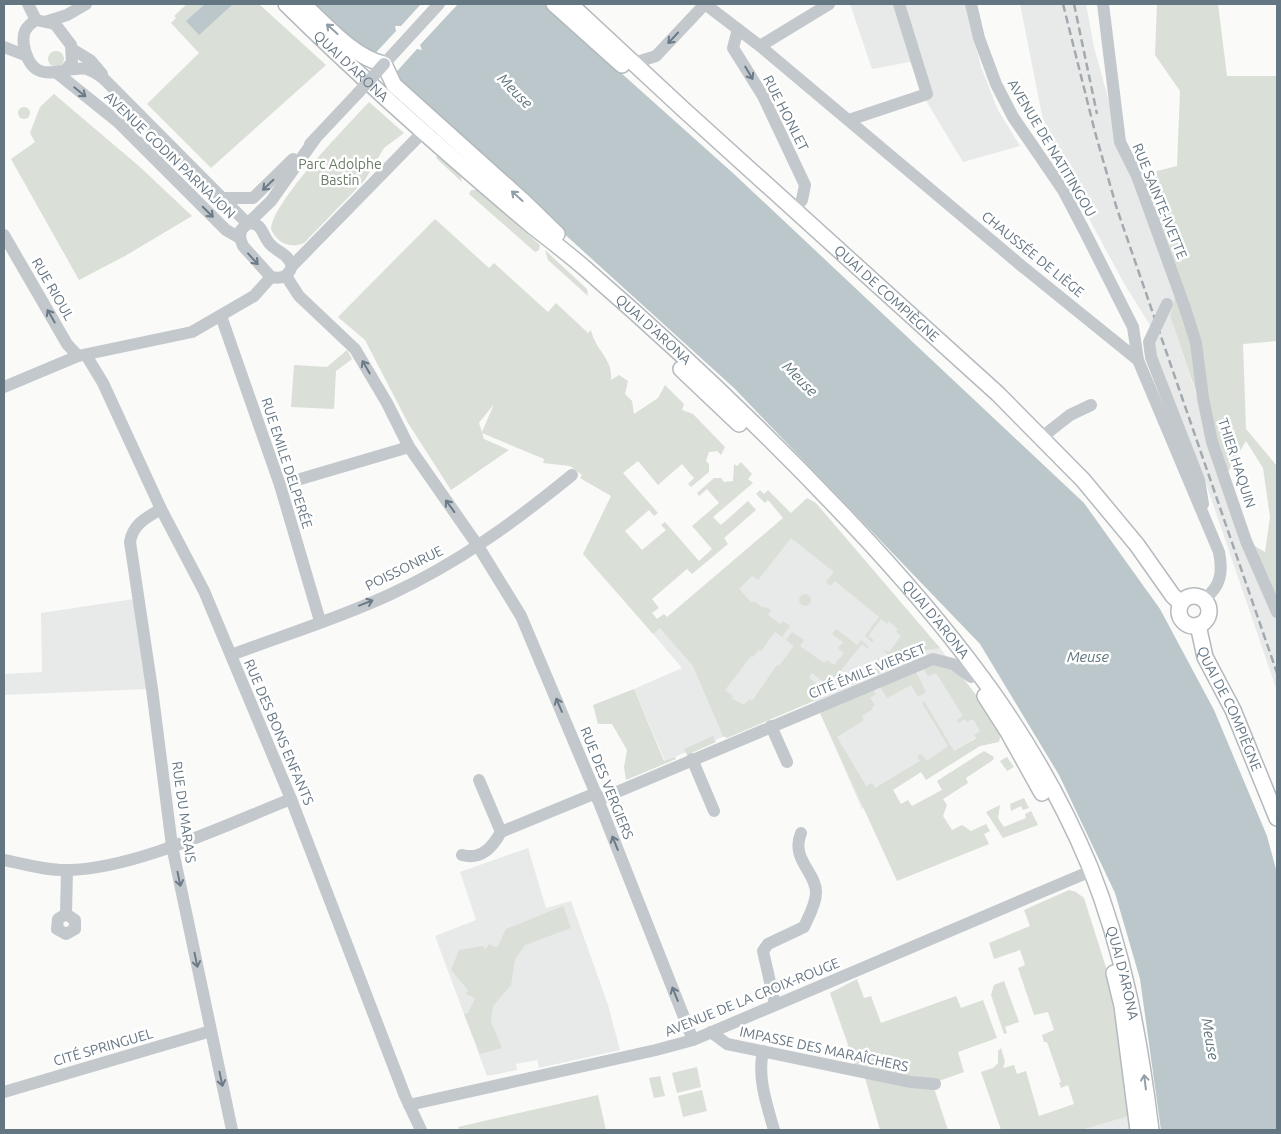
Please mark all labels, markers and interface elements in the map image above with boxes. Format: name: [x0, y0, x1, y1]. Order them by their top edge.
one-way arrow: [325, 23, 338, 35]
street label: QUAI D'ARONA: [310, 27, 392, 105]
one-way arrow: [667, 32, 679, 45]
one-way arrow: [744, 65, 754, 79]
water label: Meuse: [494, 70, 537, 112]
street label: RUE HONLET: [760, 73, 812, 154]
street label: AVENUE DE NATITINGOU: [1005, 76, 1099, 220]
one-way arrow: [73, 86, 86, 97]
street label: AVENUE GODIN PARNAJON: [101, 88, 239, 222]
street label: RUE SAINTE-IVETTE: [1130, 141, 1191, 261]
park label: Parc Adolphe Bastin: [298, 156, 382, 188]
one-way arrow: [261, 179, 274, 191]
one-way arrow: [511, 190, 524, 202]
one-way arrow: [202, 206, 214, 218]
street label: CHAUSSÉE DE LIÈGE: [979, 207, 1088, 300]
street label: QUAI DE COMPIÈGNE: [831, 242, 942, 345]
one-way arrow: [248, 252, 259, 265]
street label: RUE RIOUL: [29, 255, 77, 323]
street label: QUAI D'ARONA: [612, 291, 695, 368]
one-way arrow: [46, 309, 56, 323]
water label: Meuse: [779, 358, 822, 400]
one-way arrow: [361, 361, 371, 375]
street label: RUE EMILE DELPERÉE: [258, 395, 317, 531]
street label: THIER HAQUIN: [1215, 416, 1259, 510]
one-way arrow: [445, 499, 455, 513]
street label: POISSONRUE: [363, 542, 446, 594]
street label: QUAI D'ARONA: [899, 577, 973, 661]
one-way arrow: [358, 598, 373, 608]
street label: CITÉ ÉMILE VIERSET: [806, 639, 928, 702]
street label: QUAI DE COMPIÈGNE: [1195, 645, 1265, 773]
water label: Meuse: [1067, 648, 1110, 665]
street label: RUE DES BONS ENFANTS: [241, 657, 317, 807]
one-way arrow: [554, 698, 563, 713]
street label: RUE DES VERGIERS: [577, 724, 637, 842]
street label: RUE DU MARAIS: [169, 760, 199, 864]
one-way arrow: [610, 836, 620, 851]
one-way arrow: [175, 871, 184, 887]
street label: QUAI D'ARONA: [1103, 924, 1142, 1021]
one-way arrow: [192, 952, 201, 968]
street label: AVENUE DE LA CROIX-ROUGE: [662, 955, 842, 1039]
one-way arrow: [670, 987, 680, 1002]
water label: Meuse: [1198, 1017, 1223, 1062]
street label: IMPASSE DES MARAÎCHERS: [738, 1022, 910, 1075]
street label: CITÉ SPRINGUEL: [51, 1024, 155, 1069]
one-way arrow: [217, 1070, 226, 1086]
one-way arrow: [1140, 1074, 1150, 1090]

